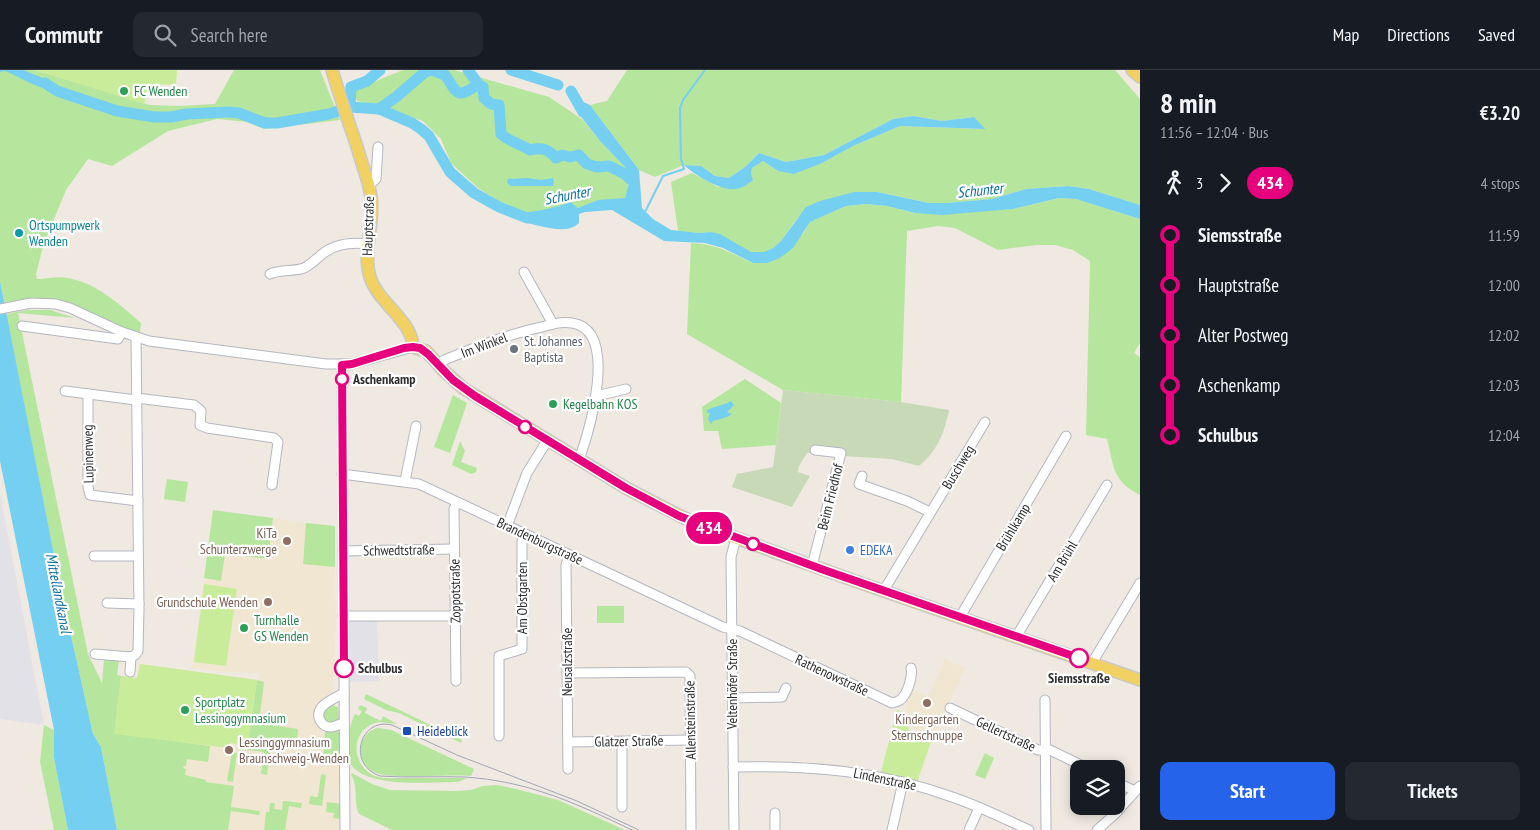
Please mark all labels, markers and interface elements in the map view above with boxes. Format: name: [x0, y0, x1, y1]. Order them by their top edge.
search box: [133, 12, 483, 57]
text: Commutr: [25, 19, 103, 50]
icon: search: [151, 21, 179, 49]
text: Search here: [191, 23, 268, 47]
text: Map: [1333, 23, 1359, 46]
text: Directions: [1387, 23, 1450, 46]
text: Saved: [1478, 23, 1515, 46]
place label: FC Wenden: [134, 82, 187, 100]
text: 8 min: [1160, 84, 1217, 121]
marker: FC Wenden: [118, 85, 130, 97]
text: €3.20: [1480, 101, 1520, 125]
text: 11:56 – 12:04 · Bus: [1160, 122, 1268, 142]
icon: walk: [1160, 169, 1188, 197]
icon: forward: [1211, 169, 1239, 197]
text: 434: [1257, 171, 1283, 194]
text: 3: [1196, 173, 1203, 193]
text: 4 stops: [1480, 173, 1520, 193]
water label: Schunter: [956, 178, 1006, 202]
water label: Schunter: [543, 181, 593, 209]
street label: Hauptstraße: [358, 196, 378, 256]
place label: Ortspumpwerk Wenden: [29, 216, 100, 250]
text: Siemsstraße: [1198, 223, 1282, 247]
text: 11:59: [1488, 225, 1520, 245]
marker: Ortspumpwerk Wenden: [13, 227, 25, 239]
text: Hauptstraße: [1198, 273, 1279, 297]
text: 12:00: [1488, 275, 1520, 295]
text: Alter Postweg: [1198, 323, 1288, 347]
text: 12:02: [1488, 325, 1520, 345]
street label: Im Winkel: [458, 328, 510, 362]
place label: St. Johannes Baptista: [524, 332, 583, 366]
marker: St. Johannes Baptista: [508, 343, 520, 355]
place label: Aschenkamp: [352, 370, 415, 388]
marker: Aschenkamp: [335, 372, 349, 386]
text: Aschenkamp: [1198, 373, 1280, 397]
text: 12:03: [1488, 375, 1520, 395]
place label: Kegelbahn KOS: [563, 395, 637, 413]
marker: Kegelbahn KOS: [547, 398, 559, 410]
unlabelled marker: [518, 420, 532, 434]
text: Schulbus: [1198, 423, 1258, 447]
street label: Lupinenweg: [78, 424, 98, 484]
text: 12:04: [1488, 425, 1520, 445]
street label: Buschweg: [938, 442, 978, 492]
street label: Beim Friedhof: [813, 462, 847, 532]
street label: Brühlkamp: [992, 500, 1034, 554]
line badge: 434: [680, 512, 738, 544]
street label: Brandenburgstraße: [494, 513, 586, 569]
text: 434: [696, 516, 722, 539]
place label: KiTa Schunterzwerge: [200, 524, 277, 558]
marker: KiTa Schunterzwerge: [281, 535, 293, 547]
unlabelled marker: [746, 537, 760, 551]
street label: Am Brühl: [1043, 537, 1082, 585]
street label: Schwedtstraße: [363, 540, 435, 560]
place label: EDEKA: [860, 541, 893, 559]
marker: EDEKA: [844, 544, 856, 556]
water label: Mittellandkanal: [42, 551, 76, 636]
street label: Zoppotstraße: [445, 558, 465, 623]
street label: Am Obstgarten: [513, 562, 531, 634]
place label: Grundschule Wenden: [156, 593, 258, 611]
marker: Grundschule Wenden: [262, 596, 274, 608]
place label: Turnhalle GS Wenden: [254, 611, 308, 645]
marker: Turnhalle GS Wenden: [238, 622, 250, 634]
street label: Neusalzstraße: [558, 627, 576, 696]
street label: Veltenhöfer Straße: [723, 639, 741, 730]
marker: Siemsstraße: [1069, 648, 1089, 668]
street label: Rathenowstraße: [792, 650, 872, 700]
marker: Schulbus: [334, 658, 354, 678]
place label: Schulbus: [358, 659, 402, 677]
place label: Siemsstraße: [1048, 669, 1110, 687]
street label: Allensteinstraße: [680, 680, 700, 760]
place label: Sportplatz Lessinggymnasium: [195, 693, 286, 727]
marker: Kindergarten Sternschnuppe: [921, 697, 933, 709]
marker: Sportplatz Lessinggymnasium: [179, 704, 191, 716]
place label: Kindergarten Sternschnuppe: [891, 710, 963, 744]
street label: Gellertstraße: [973, 712, 1039, 756]
place label: Heideblick: [417, 722, 469, 740]
marker: Heideblick: [401, 725, 413, 737]
street label: Glatzer Straße: [594, 731, 664, 751]
place label: Lessinggymnasium Braunschweig-Wenden: [239, 733, 349, 767]
marker: Lessinggymnasium Braunschweig-Wenden: [223, 744, 235, 756]
map controls: [1070, 760, 1125, 815]
button: layers: [1070, 760, 1125, 815]
button: Start: [1160, 762, 1335, 820]
button: Tickets: [1345, 762, 1520, 820]
street label: Lindenstraße: [852, 764, 918, 794]

